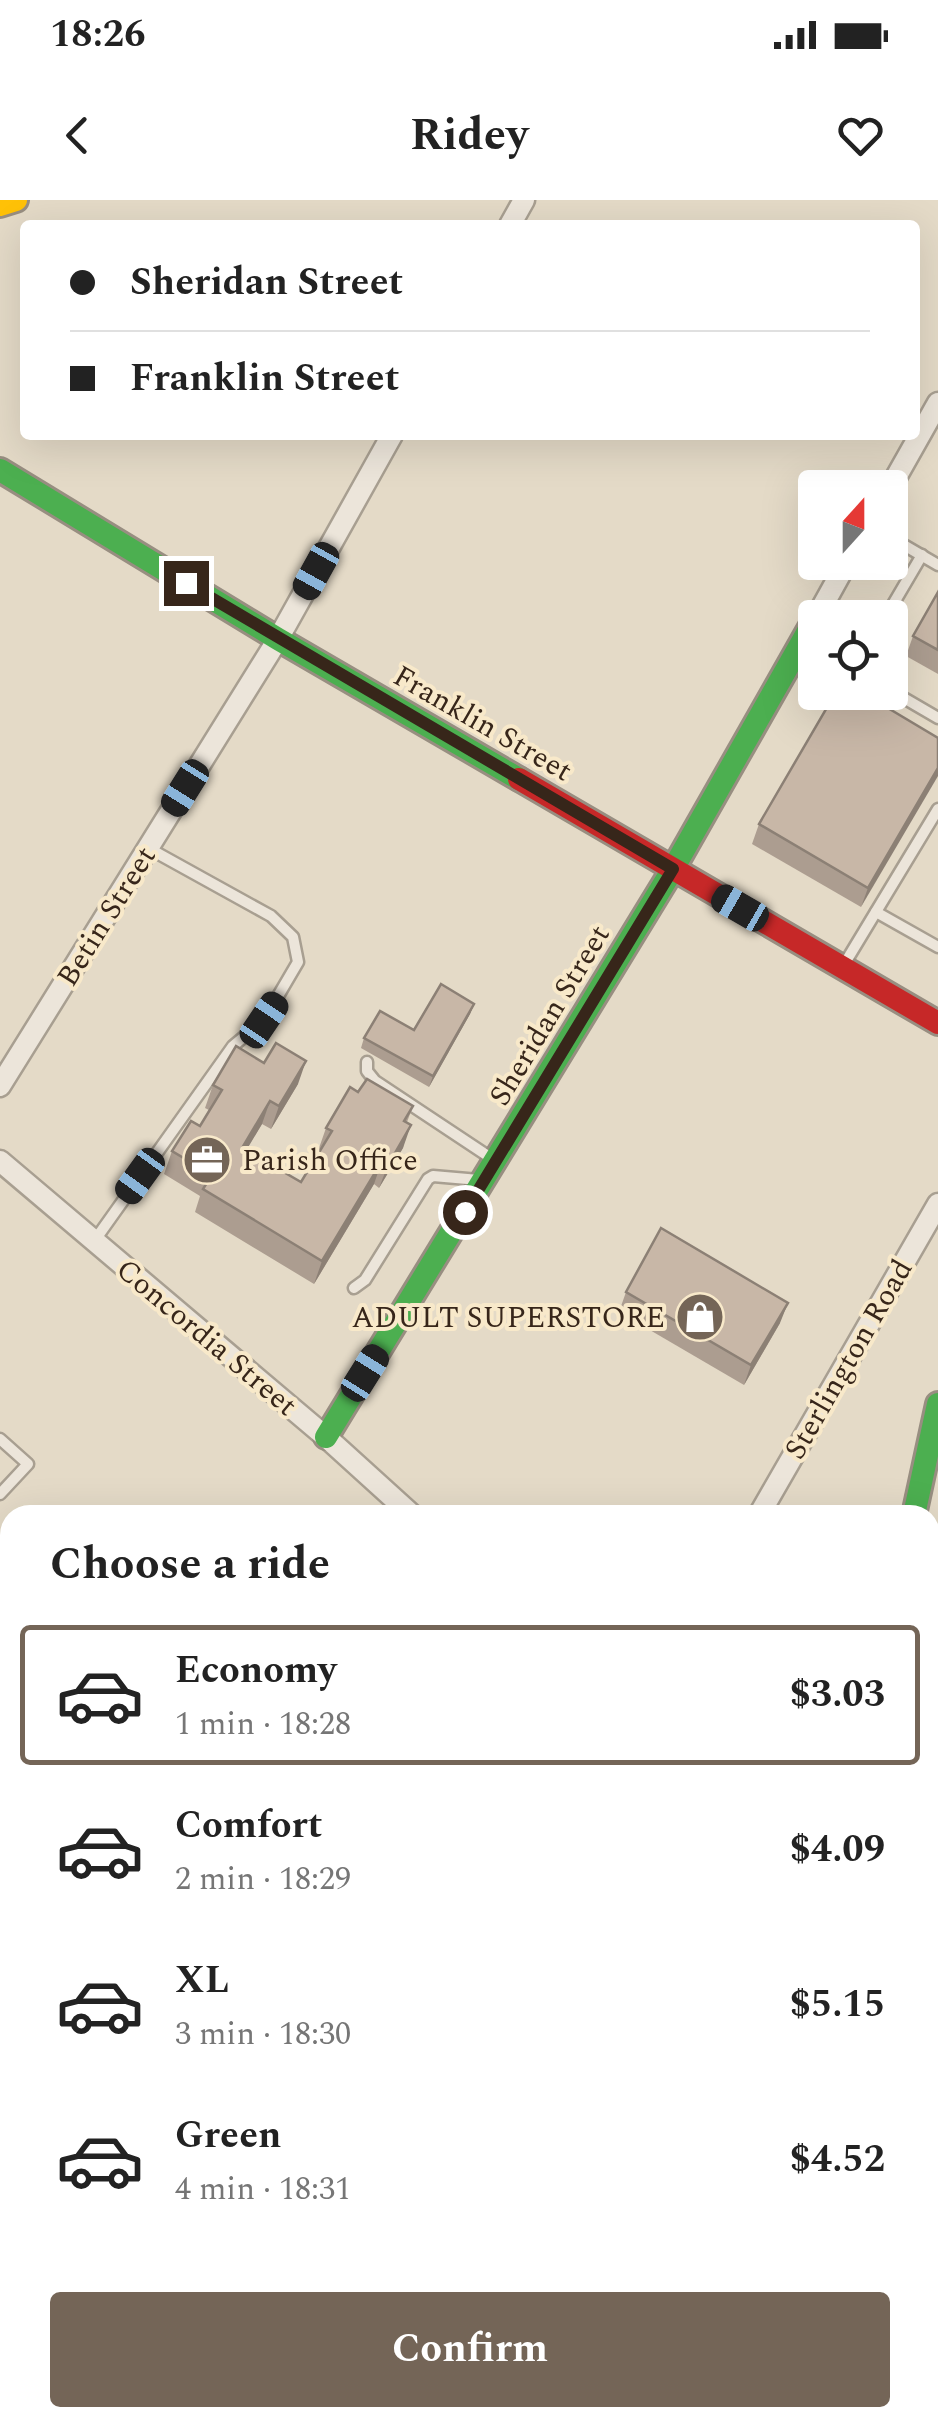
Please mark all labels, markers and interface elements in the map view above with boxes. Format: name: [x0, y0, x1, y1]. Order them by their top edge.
text: 18:26: [50, 6, 145, 64]
text: Ridey: [410, 101, 528, 170]
icon: back: [50, 108, 105, 163]
icon: heart: [833, 108, 888, 163]
text: Sheridan Street: [130, 254, 403, 312]
text: Franklin Street: [130, 350, 399, 408]
north arrow: [798, 470, 908, 580]
map controls: [798, 470, 908, 710]
car: [288, 537, 344, 605]
route end: [164, 561, 209, 606]
button: locate: [798, 600, 908, 710]
street label: Franklin Street: [384, 654, 581, 794]
car: [156, 755, 214, 821]
street label: Betin Street: [45, 837, 168, 996]
car: [707, 880, 773, 936]
street label: Sheridan Street: [478, 916, 622, 1115]
car: [235, 987, 293, 1053]
office icon: Parish Office: [181, 1134, 233, 1186]
place label: Parish Office: [242, 1138, 418, 1184]
car: [110, 1143, 170, 1209]
route start: [443, 1190, 488, 1235]
street label: Concordia Street: [105, 1248, 307, 1428]
street label: Sterlington Road: [773, 1251, 925, 1468]
shop icon: ADULT SUPERSTORE: [674, 1291, 726, 1343]
place label: ADULT SUPERSTORE: [352, 1295, 665, 1341]
car: [336, 1340, 394, 1406]
text: Choose a ride: [50, 1530, 330, 1599]
text: Economy: [175, 1642, 336, 1700]
icon: car: [55, 1650, 145, 1740]
text: $3.03: [790, 1666, 885, 1724]
text: 1 min · 18:28: [175, 1700, 351, 1749]
text: Comfort: [175, 1797, 322, 1855]
icon: car: [55, 1805, 145, 1895]
text: $4.09: [790, 1821, 885, 1879]
text: 2 min · 18:29: [175, 1855, 351, 1904]
text: XL: [175, 1952, 229, 2010]
icon: car: [55, 1960, 145, 2050]
text: $5.15: [790, 1976, 885, 2034]
text: 3 min · 18:30: [175, 2010, 351, 2059]
text: Green: [175, 2107, 282, 2165]
icon: car: [55, 2115, 145, 2205]
text: $4.52: [790, 2131, 885, 2189]
text: 4 min · 18:31: [175, 2165, 351, 2214]
button: Confirm: [50, 2292, 890, 2407]

